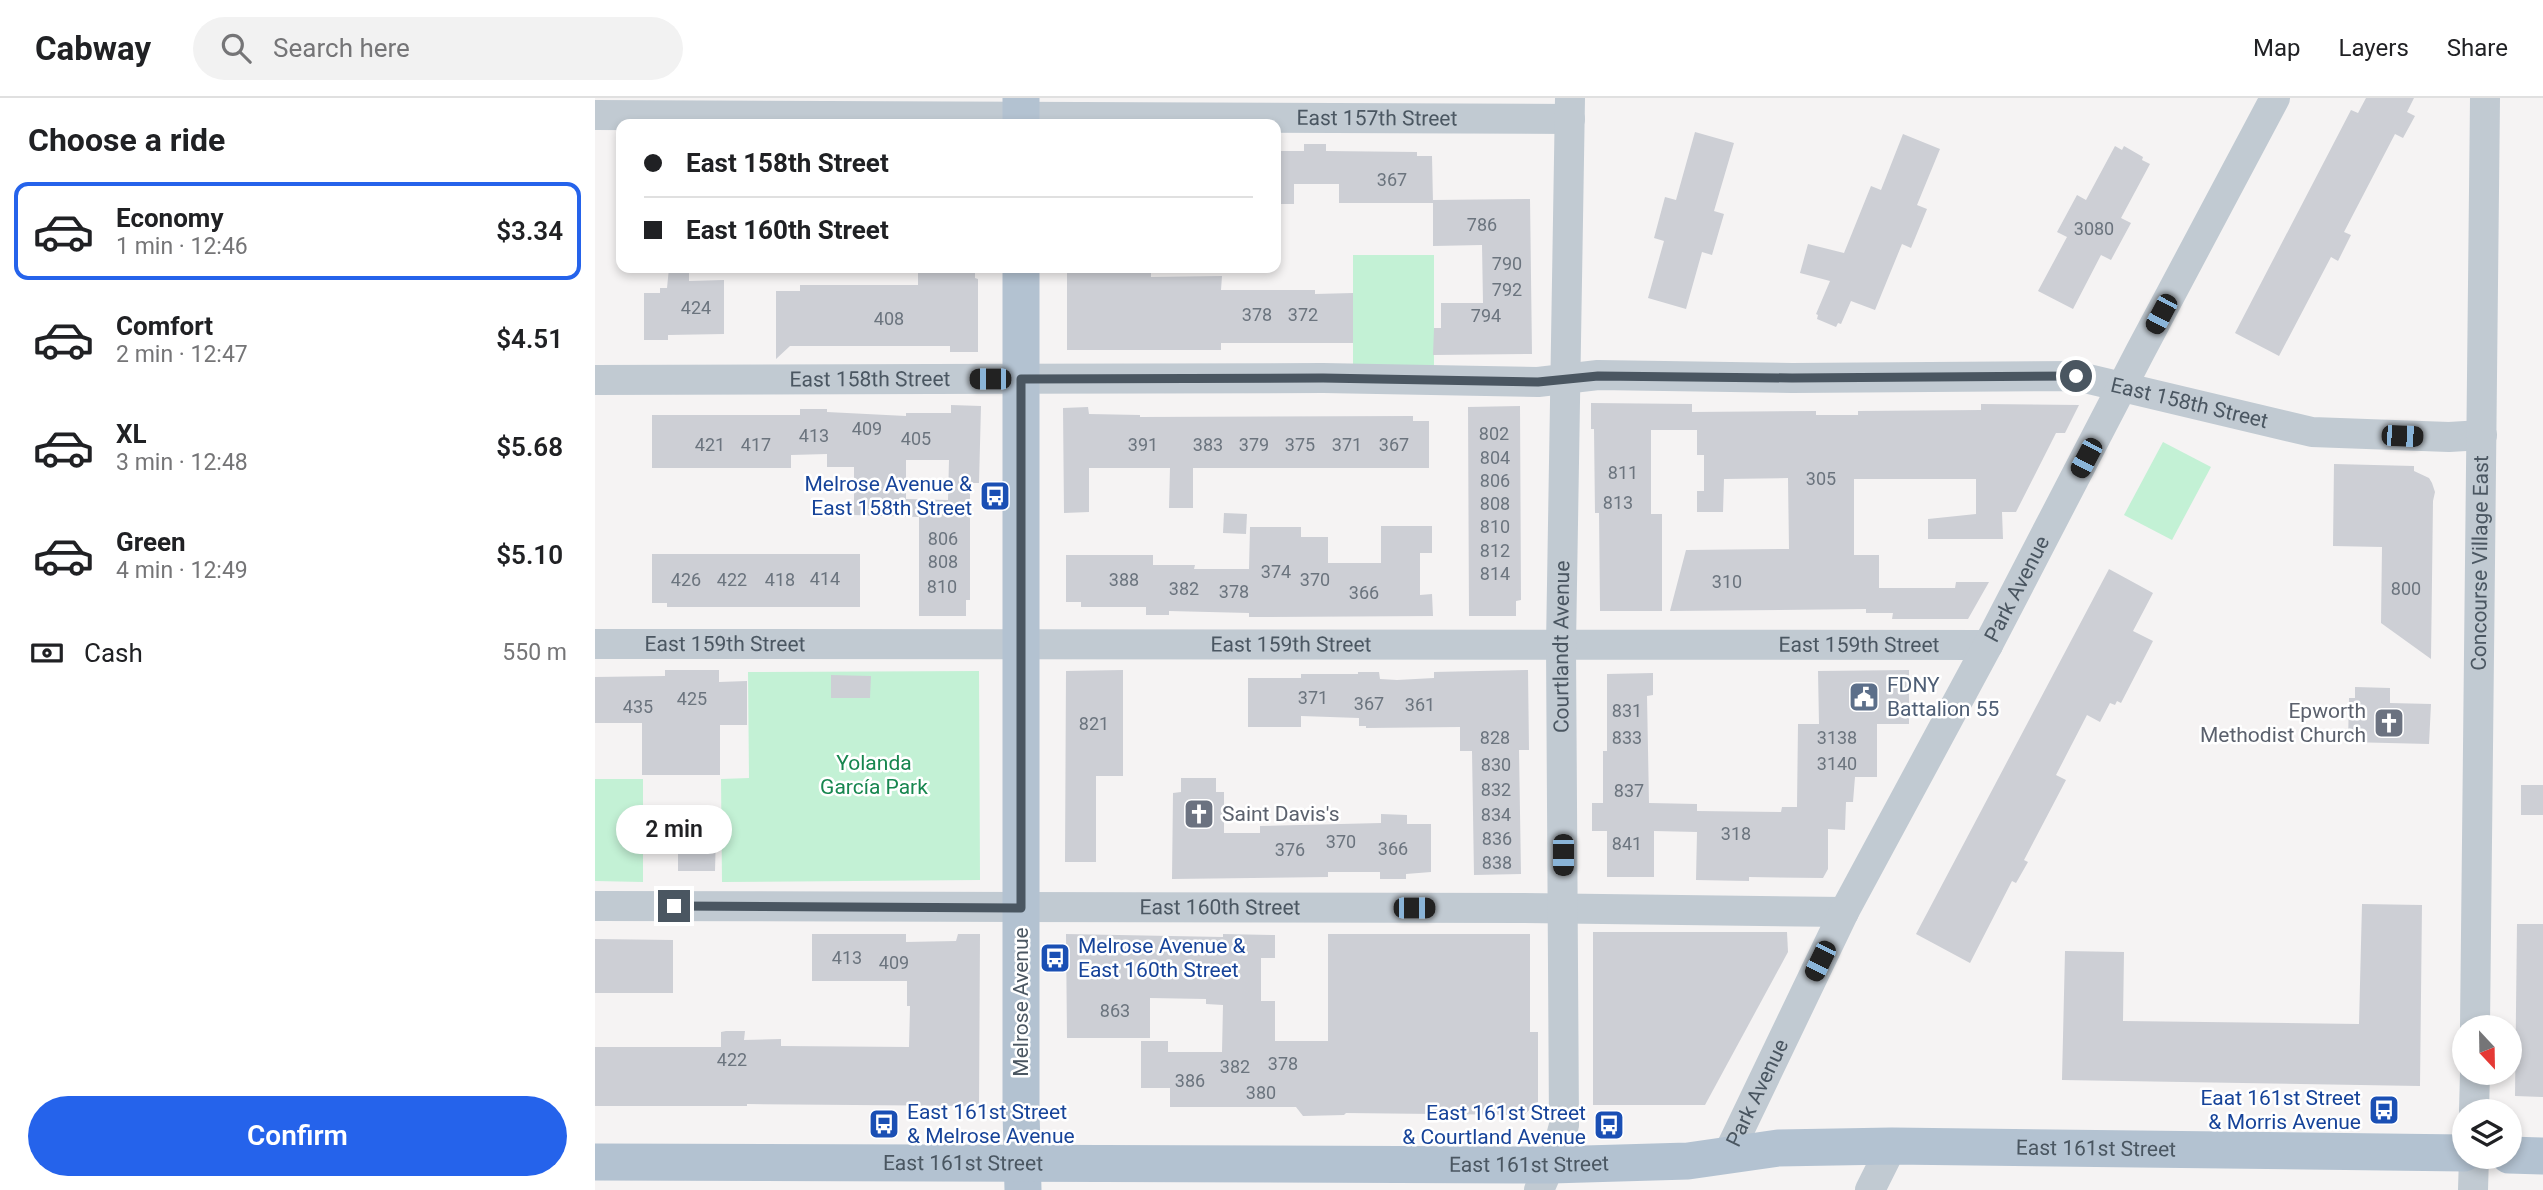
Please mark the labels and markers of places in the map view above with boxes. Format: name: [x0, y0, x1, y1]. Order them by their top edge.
place label: Melrose Avenue & East 158th Street: [804, 472, 972, 520]
bus stop icon: Melrose Avenue & East 158th Street: [978, 479, 1012, 513]
place label: FDNY Battalion 55: [1887, 673, 1999, 721]
public building icon: FDNY Battalion 55: [1847, 680, 1881, 714]
place label: Epworth Methodist Church: [2200, 699, 2366, 747]
church icon: Epworth Methodist Church: [2372, 706, 2406, 740]
church icon: Saint Davis's: [1182, 797, 1216, 831]
place label: Saint Davis's: [1222, 802, 1340, 826]
place label: Melrose Avenue & East 160th Street: [1078, 934, 1246, 982]
bus stop icon: Melrose Avenue & East 160th Street: [1038, 941, 1072, 975]
place label: Eaat 161st Street & Morris Avenue: [2200, 1086, 2361, 1134]
bus stop icon: Eaat 161st Street & Morris Avenue: [2367, 1093, 2401, 1127]
place label: East 161st Street & Melrose Avenue: [907, 1100, 1075, 1148]
place label: East 161st Street & Courtland Avenue: [1402, 1101, 1586, 1149]
bus stop icon: East 161st Street & Melrose Avenue: [867, 1107, 901, 1141]
bus stop icon: East 161st Street & Courtland Avenue: [1592, 1108, 1626, 1142]

